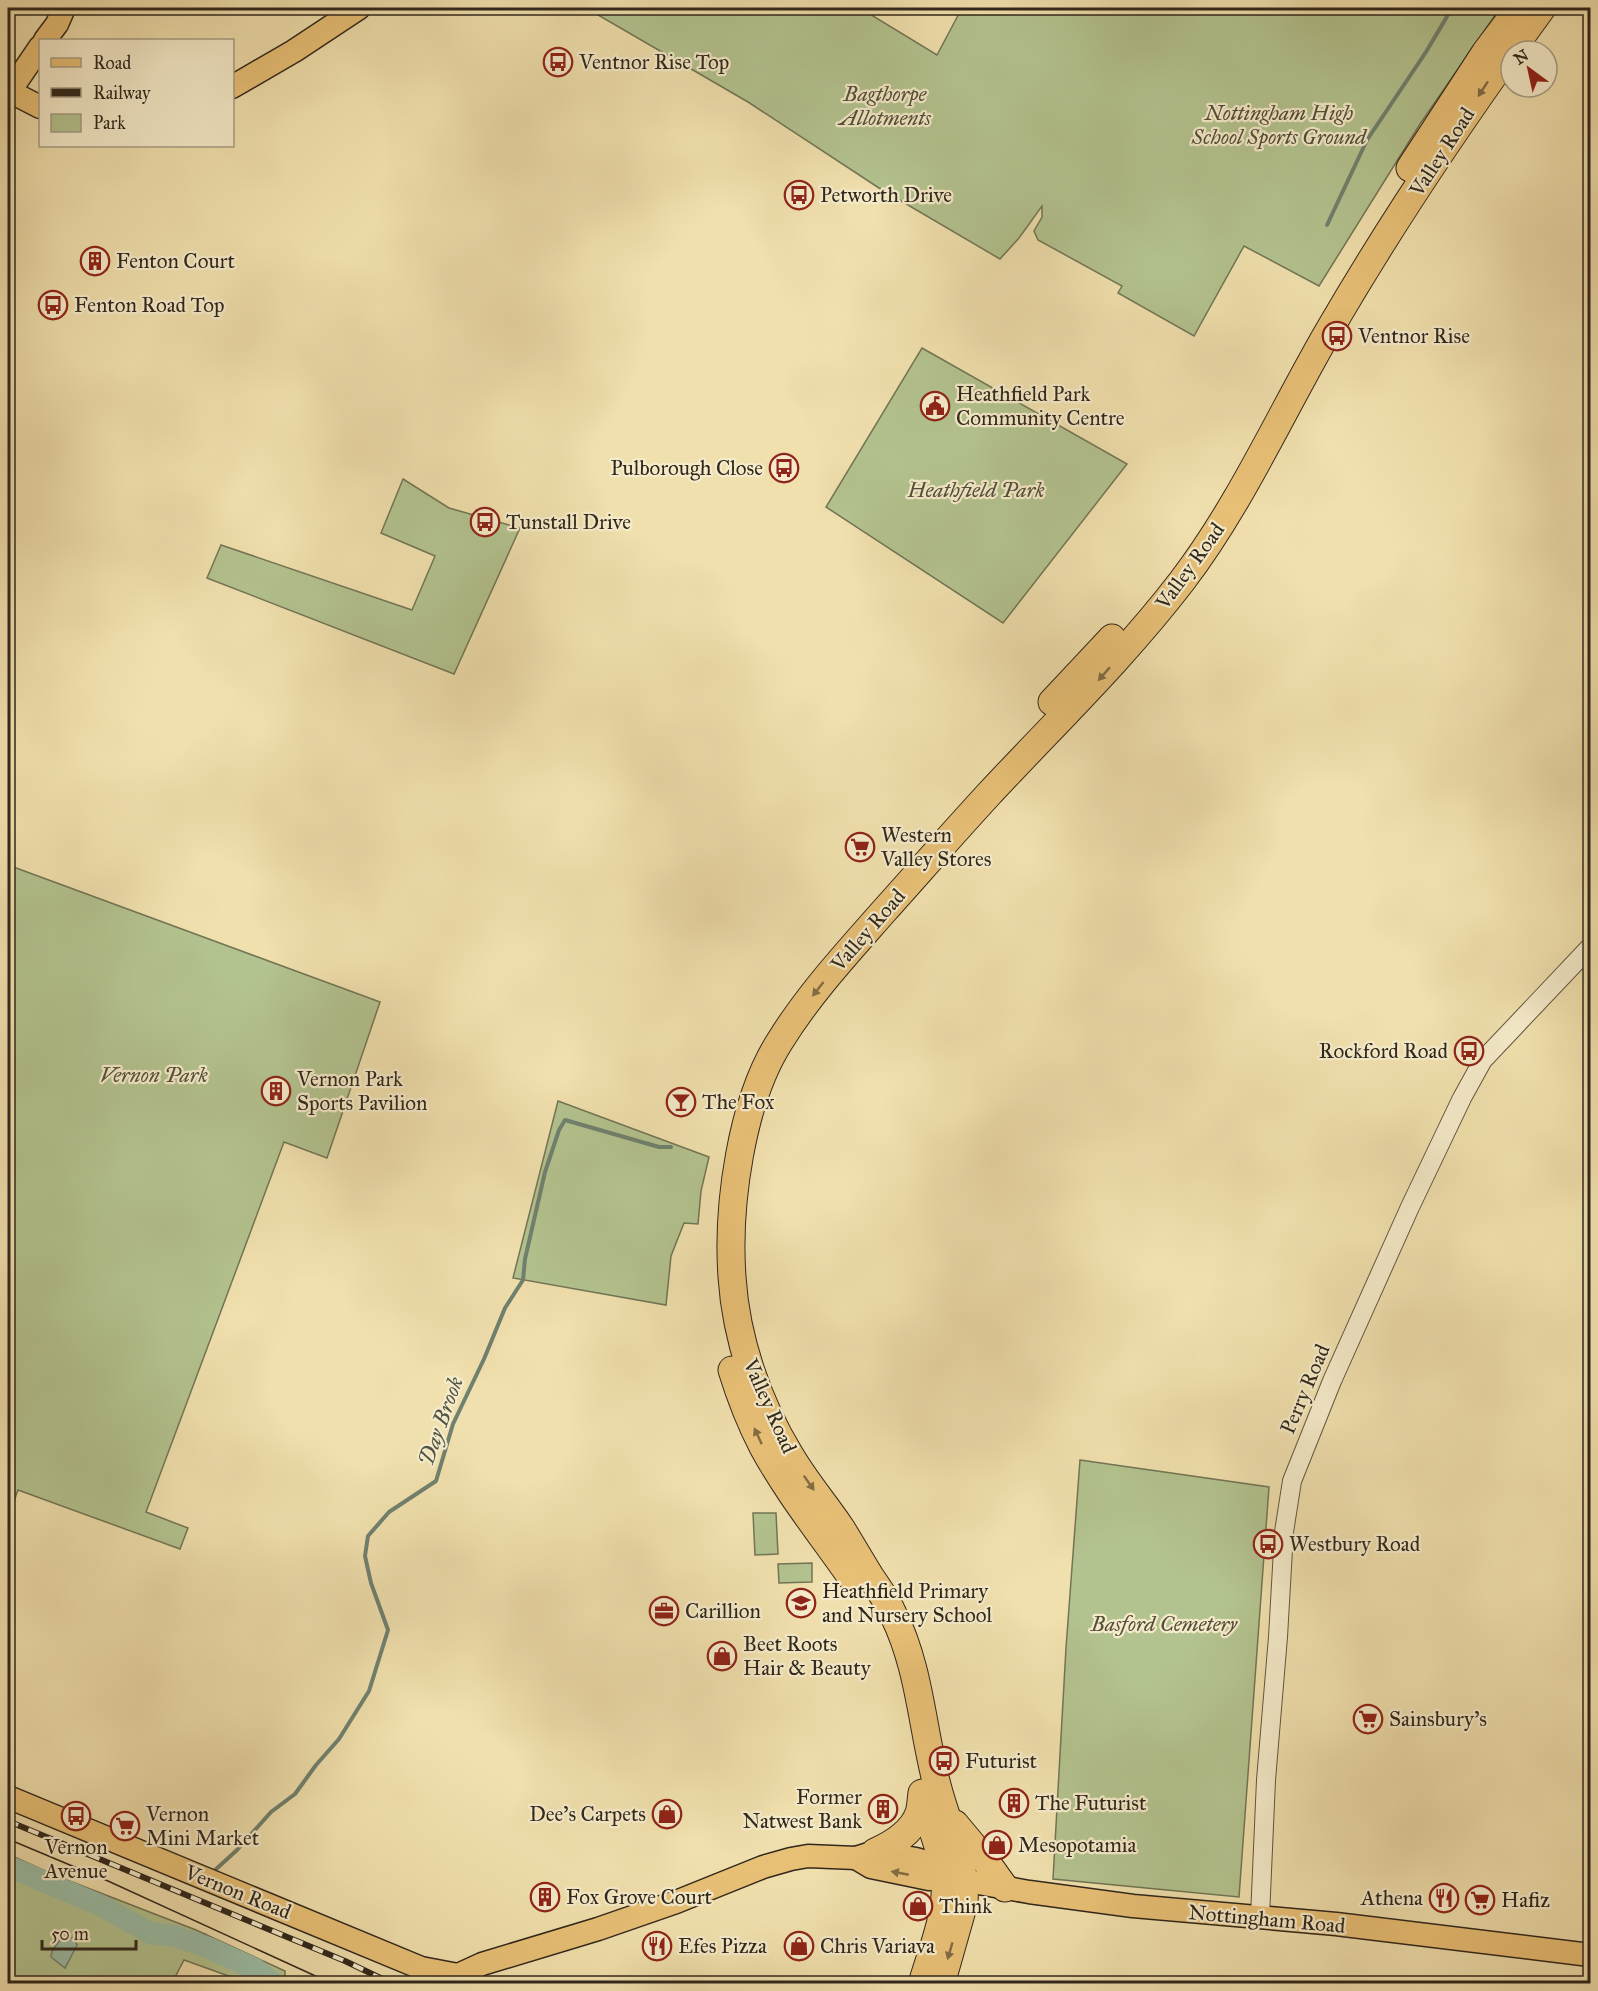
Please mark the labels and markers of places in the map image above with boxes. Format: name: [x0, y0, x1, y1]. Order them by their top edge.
bus stop icon: Ventnor Rise Top: [542, 46, 574, 78]
place label: Ventnor Rise Top: [578, 49, 729, 75]
bus stop icon: Petworth Drive: [783, 179, 815, 211]
place label: Petworth Drive: [820, 182, 952, 208]
building icon: Fenton Court: [79, 245, 111, 277]
place label: Fenton Court: [116, 248, 235, 274]
bus stop icon: Fenton Road Top: [37, 289, 69, 321]
place label: Fenton Road Top: [74, 292, 225, 318]
bus stop icon: Ventnor Rise: [1321, 320, 1353, 352]
place label: Ventnor Rise: [1357, 323, 1470, 349]
place label: Heathfield Park Community Centre: [956, 381, 1125, 431]
public building icon: Heathfield Park Community Centre: [919, 390, 951, 422]
bus stop icon: Pulborough Close: [768, 452, 800, 484]
place label: Pulborough Close: [611, 455, 763, 481]
bus stop icon: Tunstall Drive: [469, 506, 501, 538]
place label: Tunstall Drive: [506, 509, 631, 535]
place label: Western Valley Stores: [880, 822, 991, 872]
supermarket icon: Western Valley Stores: [844, 831, 876, 863]
bus stop icon: Rockford Road: [1453, 1035, 1485, 1067]
place label: Rockford Road: [1319, 1038, 1448, 1064]
place label: Vernon Park Sports Pavilion: [296, 1066, 427, 1116]
building icon: Vernon Park Sports Pavilion: [260, 1075, 292, 1107]
bar icon: The Fox: [665, 1086, 697, 1118]
place label: The Fox: [702, 1089, 775, 1115]
bus stop icon: Westbury Road: [1252, 1528, 1284, 1560]
place label: Westbury Road: [1289, 1531, 1421, 1557]
place label: Heathfield Primary and Nursery School: [822, 1578, 992, 1628]
school or university icon: Heathfield Primary and Nursery School: [785, 1587, 817, 1619]
office icon: Carillion: [648, 1595, 680, 1627]
place label: Carillion: [685, 1598, 761, 1624]
place label: Beet Roots Hair & Beauty: [743, 1631, 872, 1681]
shop icon: Beet Roots Hair & Beauty: [706, 1640, 738, 1672]
supermarket icon: Sainsbury's: [1352, 1703, 1384, 1735]
place label: Sainsbury's: [1389, 1706, 1487, 1732]
bus stop icon: Futurist: [928, 1745, 960, 1777]
place label: Futurist: [965, 1748, 1038, 1774]
place label: Former Natwest Bank: [743, 1784, 862, 1834]
building icon: The Futurist: [998, 1787, 1030, 1819]
place label: The Futurist: [1035, 1790, 1147, 1816]
building icon: Former Natwest Bank: [867, 1793, 899, 1825]
shop icon: Dee's Carpets: [651, 1798, 683, 1830]
bus stop icon: Vernon Avenue: [60, 1800, 92, 1832]
place label: Vernon Mini Market: [145, 1801, 260, 1851]
place label: Dee's Carpets: [529, 1801, 646, 1827]
supermarket icon: Vernon Mini Market: [109, 1810, 141, 1842]
shop icon: Mesopotamia: [981, 1829, 1013, 1861]
place label: Mesopotamia: [1018, 1832, 1137, 1858]
place label: Vernon Avenue: [43, 1834, 108, 1884]
building icon: Fox Grove Court: [529, 1881, 561, 1913]
restaurant icon: Athena: [1428, 1882, 1460, 1914]
place label: Fox Grove Court: [566, 1884, 713, 1910]
supermarket icon: Hafiz: [1464, 1884, 1496, 1916]
place label: Athena: [1360, 1885, 1423, 1911]
place label: Hafiz: [1501, 1887, 1550, 1913]
shop icon: Think: [902, 1890, 934, 1922]
place label: Think: [939, 1893, 992, 1919]
restaurant icon: Efes Pizza: [641, 1930, 673, 1962]
shop icon: Chris Variava: [783, 1930, 815, 1962]
place label: Efes Pizza: [678, 1933, 767, 1959]
place label: Chris Variava: [820, 1933, 935, 1959]

